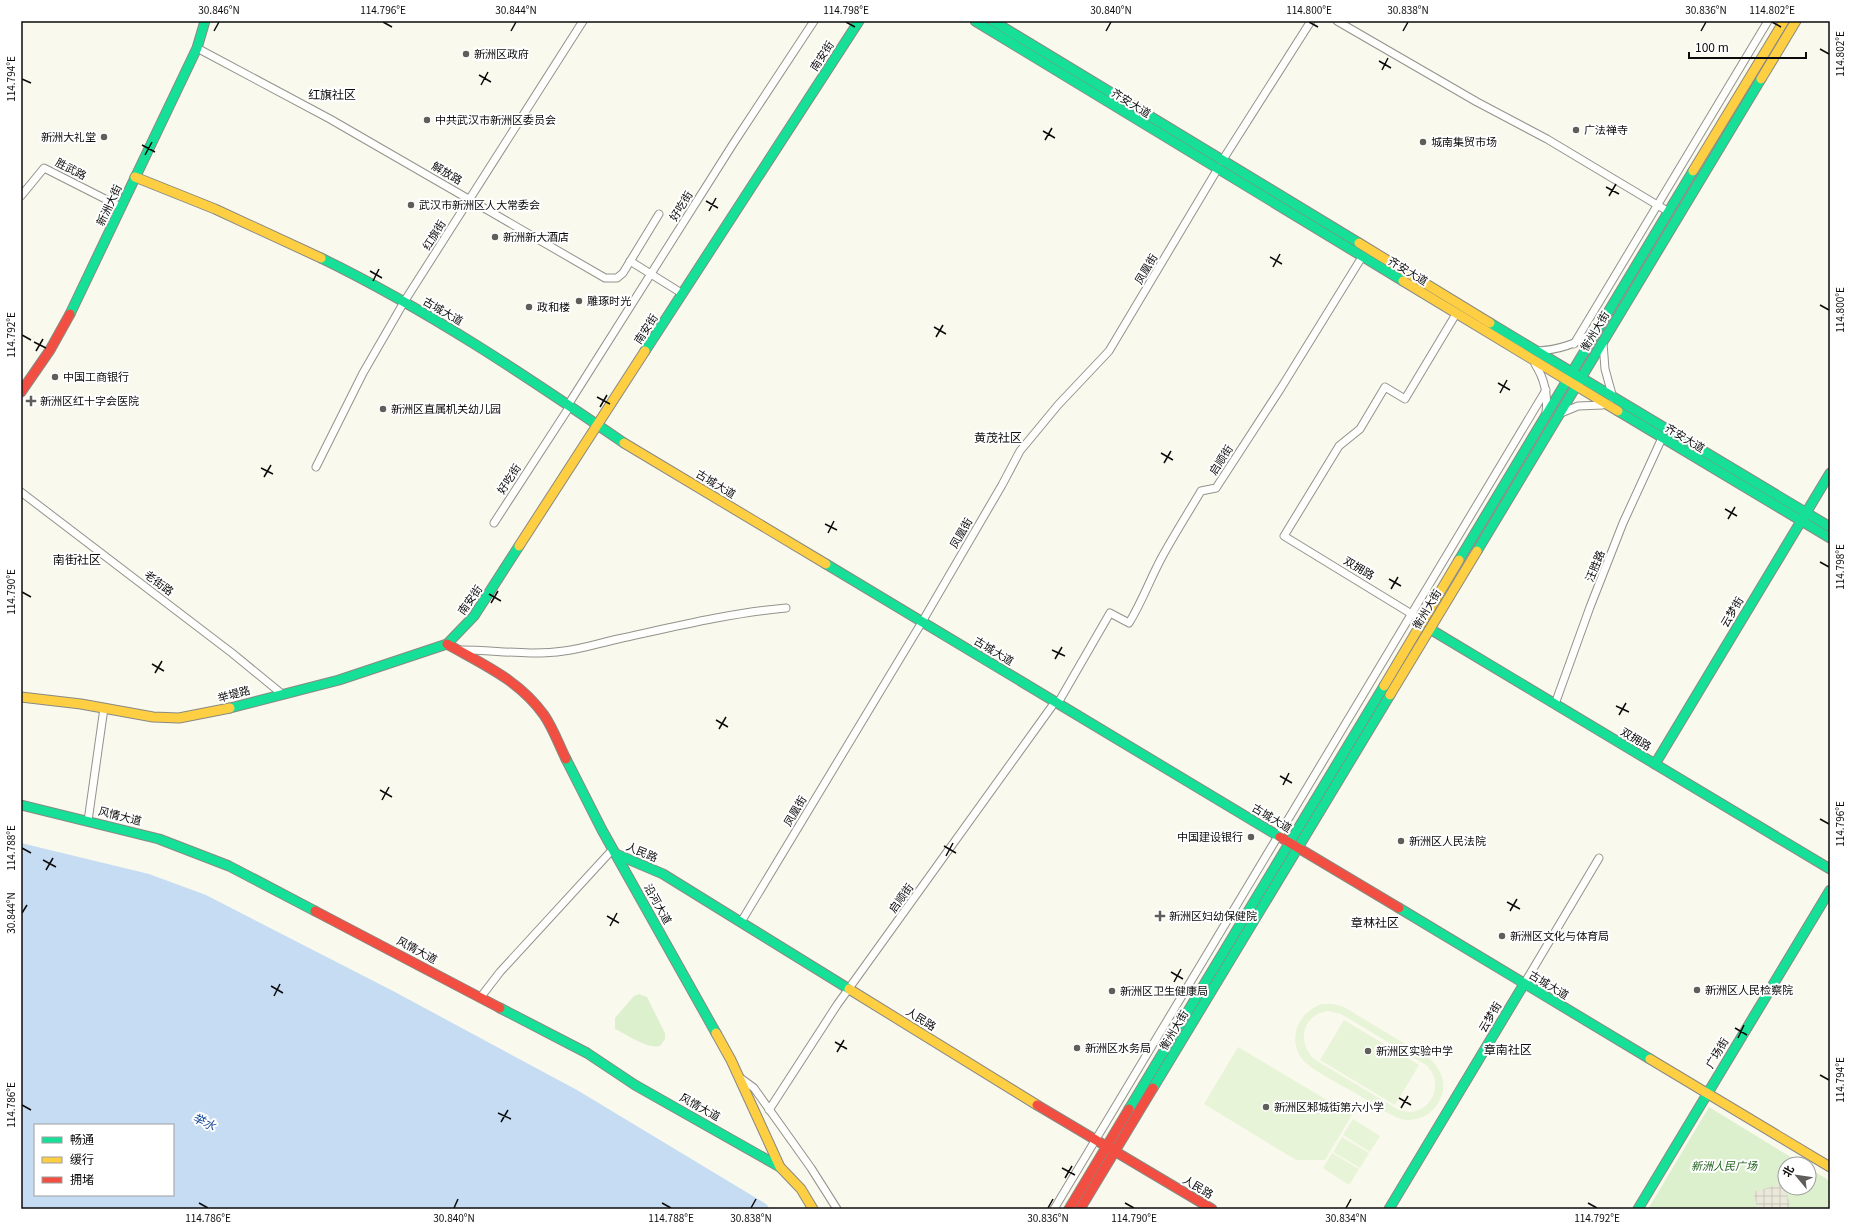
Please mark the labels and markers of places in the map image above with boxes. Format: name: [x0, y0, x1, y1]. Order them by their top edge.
place label: 新洲区政府: [474, 45, 529, 61]
marker: 新洲区政府: [461, 49, 471, 59]
place label: 中共武汉市新洲区委员会: [435, 111, 556, 127]
marker: 中共武汉市新洲区委员会: [422, 115, 432, 125]
place label: 广法禅寺: [1584, 121, 1628, 137]
marker: 广法禅寺: [1571, 125, 1581, 135]
place label: 新洲大礼堂: [41, 128, 96, 144]
marker: 新洲大礼堂: [99, 132, 109, 142]
place label: 城南集贸市场: [1431, 133, 1497, 149]
marker: 城南集贸市场: [1418, 137, 1428, 147]
place label: 武汉市新洲区人大常委会: [419, 196, 540, 212]
marker: 武汉市新洲区人大常委会: [406, 200, 416, 210]
place label: 新洲新大酒店: [503, 228, 569, 244]
marker: 新洲新大酒店: [490, 232, 500, 242]
place label: 雕琢时光: [587, 292, 631, 308]
marker: 雕琢时光: [574, 296, 584, 306]
place label: 政和楼: [537, 298, 570, 314]
marker: 政和楼: [524, 302, 534, 312]
place label: 中国工商银行: [63, 368, 129, 384]
marker: 中国工商银行: [50, 372, 60, 382]
place label: 新洲区红十字会医院: [40, 392, 139, 408]
marker: 新洲区红十字会医院: [25, 395, 37, 407]
place label: 新洲区直属机关幼儿园: [391, 400, 501, 416]
marker: 新洲区直属机关幼儿园: [378, 404, 388, 414]
place label: 中国建设银行: [1177, 828, 1243, 844]
marker: 中国建设银行: [1246, 832, 1256, 842]
place label: 新洲区人民法院: [1409, 832, 1486, 848]
marker: 新洲区人民法院: [1396, 836, 1406, 846]
place label: 新洲区妇幼保健院: [1169, 907, 1257, 923]
marker: 新洲区妇幼保健院: [1154, 910, 1166, 922]
place label: 新洲区文化与体育局: [1510, 927, 1609, 943]
marker: 新洲区文化与体育局: [1497, 931, 1507, 941]
place label: 新洲区人民检察院: [1705, 981, 1793, 997]
place label: 新洲区卫生健康局: [1120, 982, 1208, 998]
marker: 新洲区人民检察院: [1692, 985, 1702, 995]
marker: 新洲区卫生健康局: [1107, 986, 1117, 996]
place label: 新洲区水务局: [1085, 1039, 1151, 1055]
place label: 新洲区实验中学: [1376, 1042, 1453, 1058]
marker: 新洲区水务局: [1072, 1043, 1082, 1053]
marker: 新洲区实验中学: [1363, 1046, 1373, 1056]
place label: 新洲区邾城街第六小学: [1274, 1098, 1384, 1114]
marker: 新洲区邾城街第六小学: [1261, 1102, 1271, 1112]

